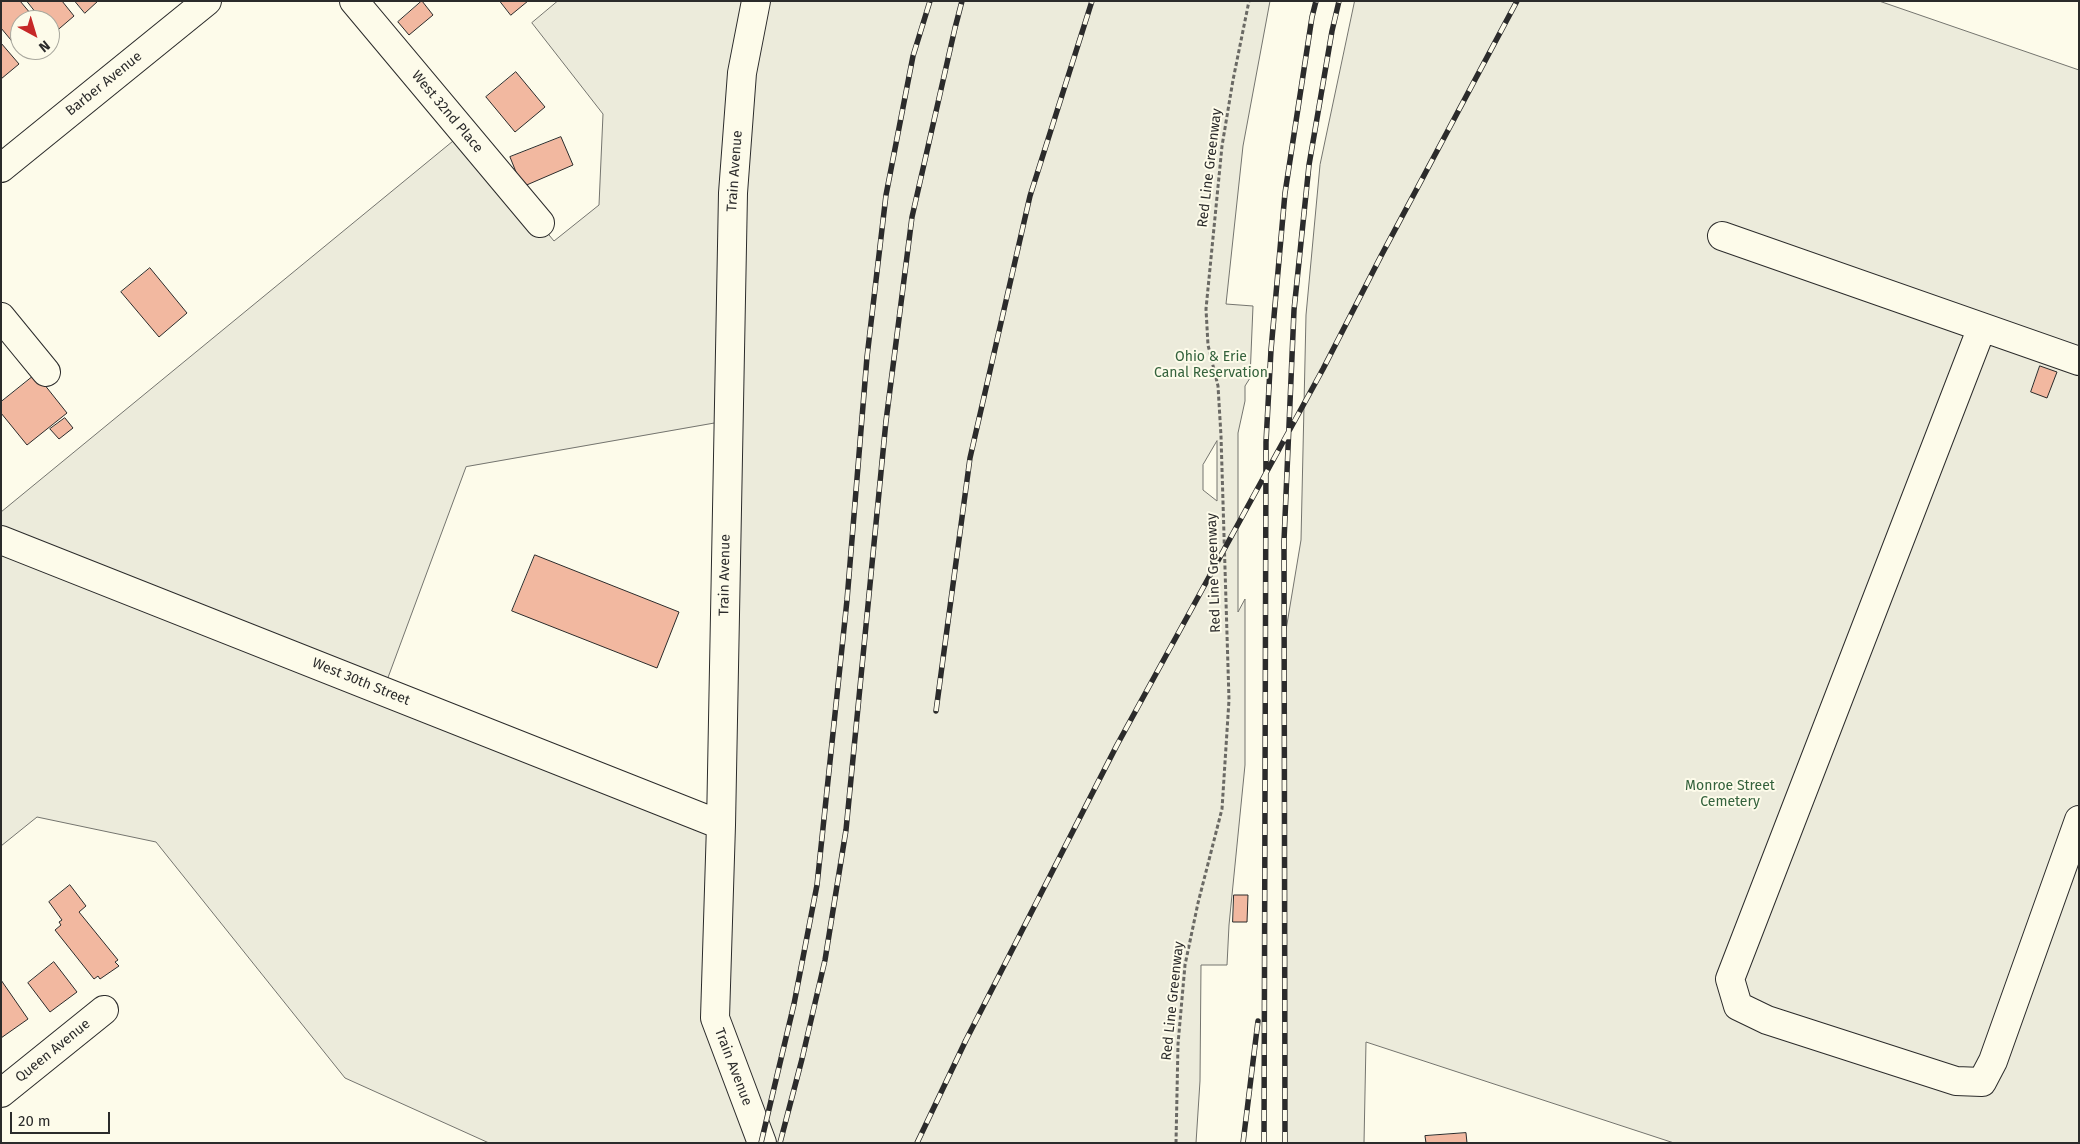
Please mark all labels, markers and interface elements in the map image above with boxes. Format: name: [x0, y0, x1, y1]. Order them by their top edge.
north arrow: [10, 10, 60, 60]
text: N: [35, 37, 53, 56]
street label: Barber Avenue: [63, 48, 145, 120]
street label: West 32nd Place: [408, 67, 486, 157]
street label: Red Line Greenway: [1194, 107, 1226, 229]
street label: Train Avenue: [724, 130, 746, 212]
park label: Ohio & Erie Canal Reservation: [1154, 349, 1268, 382]
street label: Red Line Greenway: [1204, 513, 1224, 633]
street label: Train Avenue: [716, 534, 734, 616]
street label: West 30th Street: [310, 655, 412, 709]
park label: Monroe Street Cemetery: [1685, 778, 1775, 810]
street label: Red Line Greenway: [1158, 941, 1188, 1061]
street label: Queen Avenue: [12, 1016, 94, 1086]
street label: Train Avenue: [711, 1026, 755, 1108]
scale bar: [12, 1102, 112, 1134]
text: 20 m: [18, 1112, 51, 1130]

